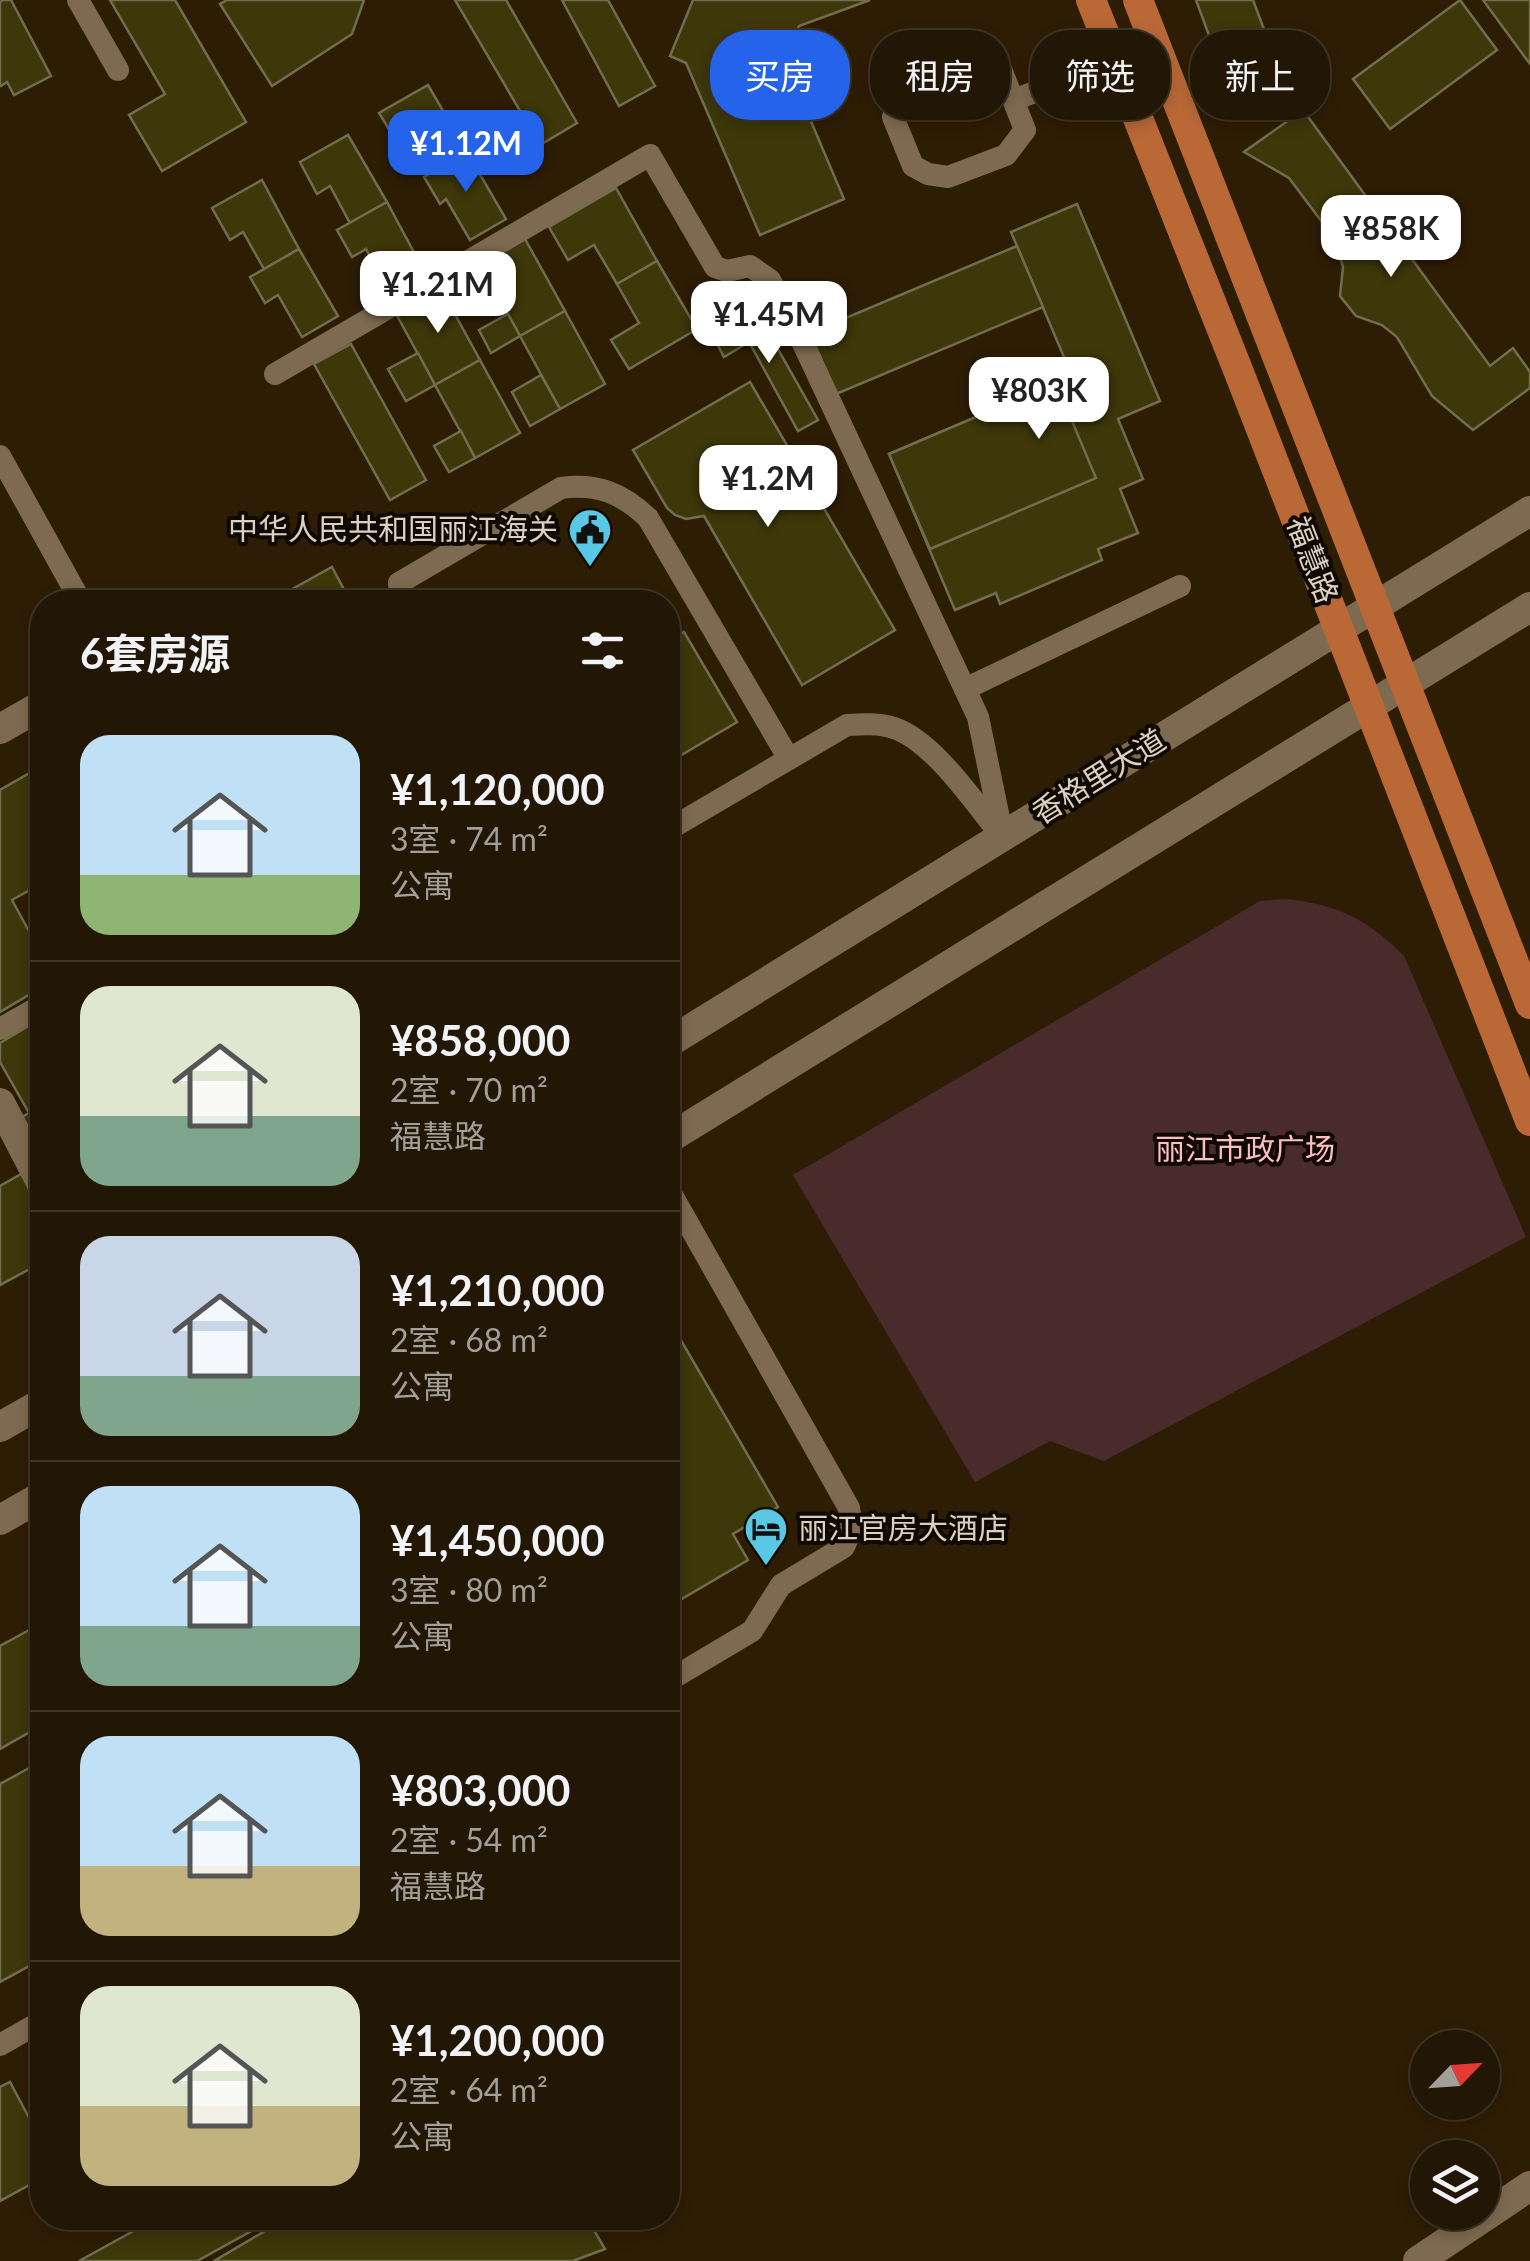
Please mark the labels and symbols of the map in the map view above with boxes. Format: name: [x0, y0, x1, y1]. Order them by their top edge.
pin: ¥1.12M: [385, 110, 547, 195]
pin: ¥858K: [1321, 195, 1461, 280]
pin: ¥1.21M: [357, 251, 519, 336]
pin: ¥1.45M: [688, 281, 850, 366]
pin: ¥803K: [969, 357, 1109, 442]
pin: ¥1.2M: [698, 445, 838, 530]
public building icon: 中华人民共和国丽江海关: [567, 507, 613, 568]
place label: 中华人民共和国丽江海关: [228, 510, 558, 546]
street label: 福慧路: [1281, 511, 1347, 608]
street label: 香格里大道: [1025, 720, 1171, 830]
park label: 丽江市政广场: [1155, 1130, 1335, 1166]
hotel icon: 丽江官房大酒店: [743, 1506, 789, 1567]
place label: 丽江官房大酒店: [798, 1509, 1008, 1545]
north arrow: [1410, 2030, 1500, 2120]

